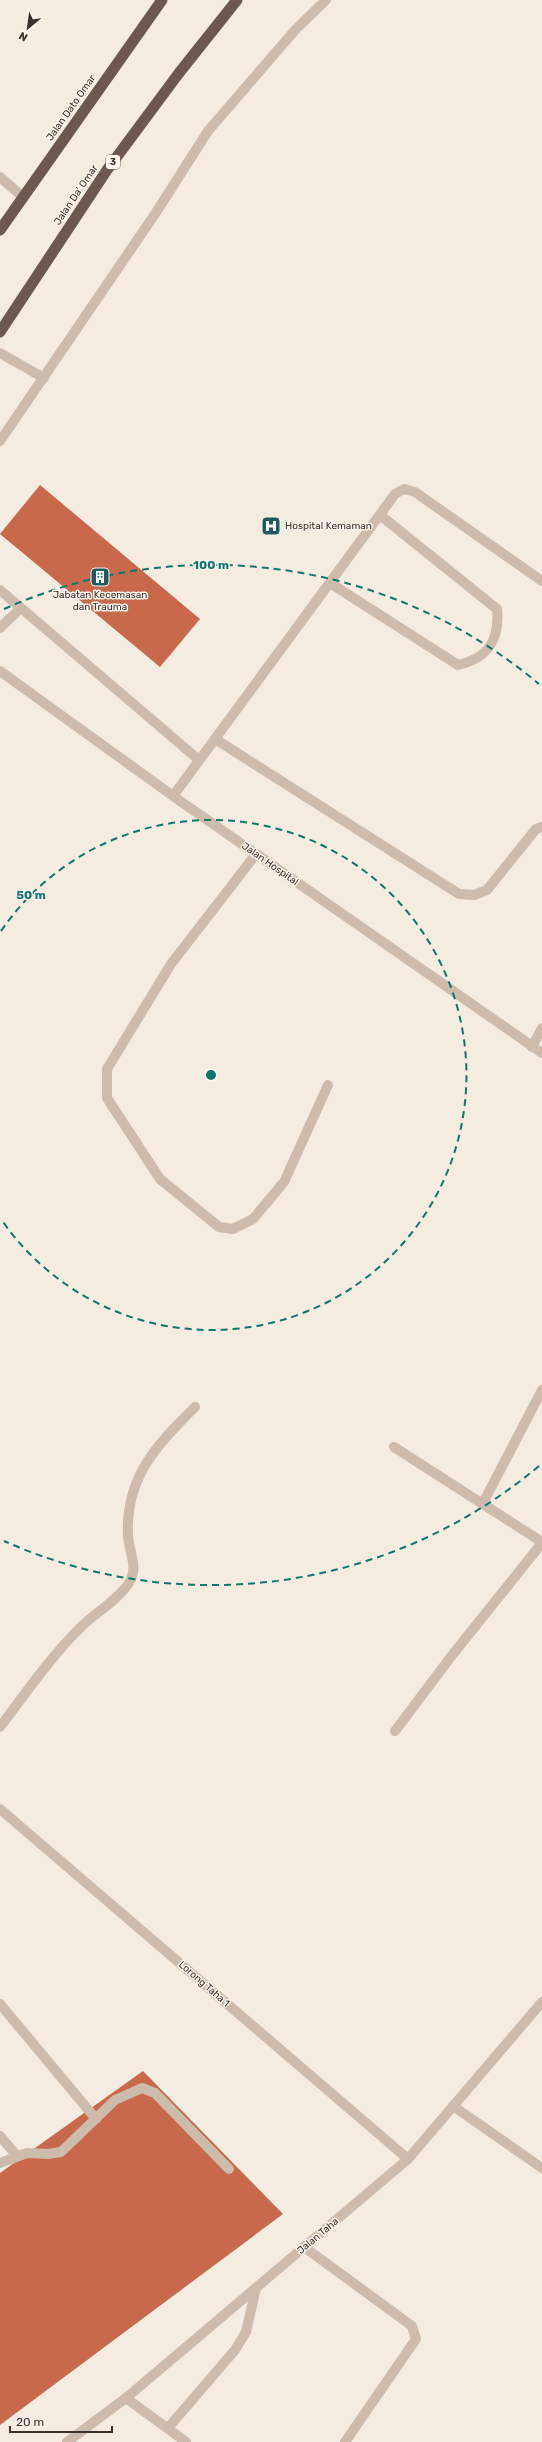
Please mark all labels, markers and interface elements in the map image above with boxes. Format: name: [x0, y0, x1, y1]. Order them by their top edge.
north arrow: [8, 8, 48, 48]
text: N: [17, 29, 30, 44]
street label: Jalan Dato Omar: [44, 73, 98, 143]
road number: 3: [106, 155, 120, 169]
street label: Jalan Da' Omar: [51, 162, 101, 227]
hospital icon: Hospital Kemaman: [260, 515, 282, 537]
place label: Hospital Kemaman: [285, 520, 372, 532]
text: 100 m: [193, 558, 229, 572]
building icon: Jabatan Kecemasan dan Trauma: [89, 566, 111, 588]
place label: Jabatan Kecemasan dan Trauma: [53, 589, 147, 613]
street label: Jalan Hospital: [239, 840, 301, 888]
text: 50 m: [16, 888, 46, 902]
centre of rings: [204, 1068, 218, 1082]
street label: Lorong Taha 1: [176, 1959, 232, 2009]
street label: Jalan Taha: [295, 2215, 341, 2257]
scale bar: [10, 2408, 112, 2434]
text: 20 m: [16, 2415, 44, 2429]

